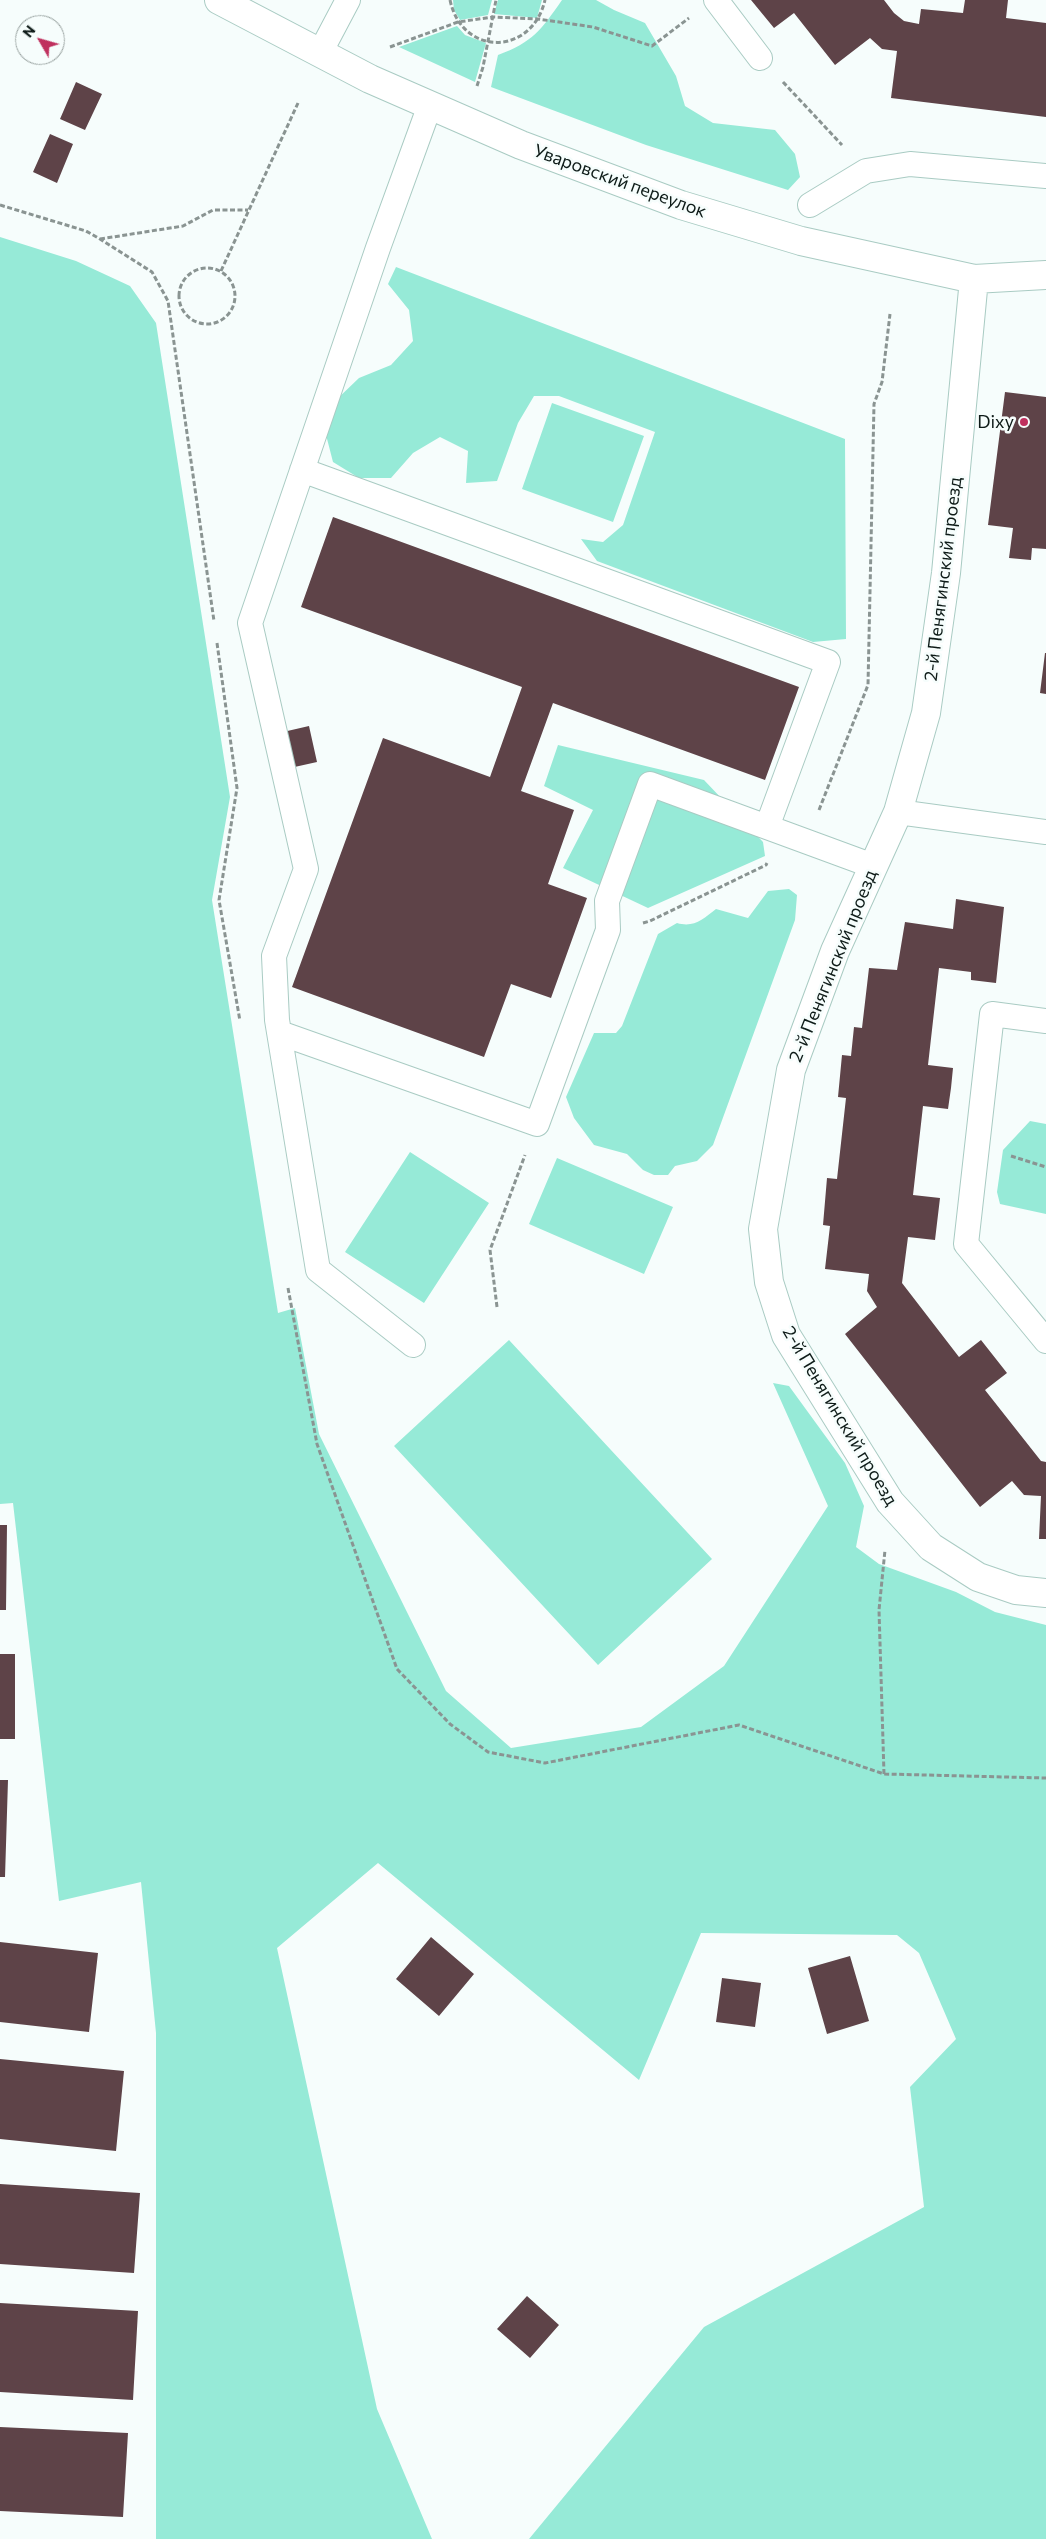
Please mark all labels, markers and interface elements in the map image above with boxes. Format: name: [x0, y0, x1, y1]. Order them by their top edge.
north arrow: [15, 15, 65, 65]
text: N: [19, 22, 39, 40]
street label: Уваровский переулок: [531, 140, 709, 222]
place label: Dixy: [977, 411, 1014, 433]
marker: Dixy: [1018, 416, 1030, 428]
street label: 2-й Пенягинский проезд: [920, 476, 966, 682]
street label: 2-й Пенягинский проезд: [785, 867, 881, 1065]
street label: 2-й Пенягинский проезд: [778, 1322, 902, 1510]

